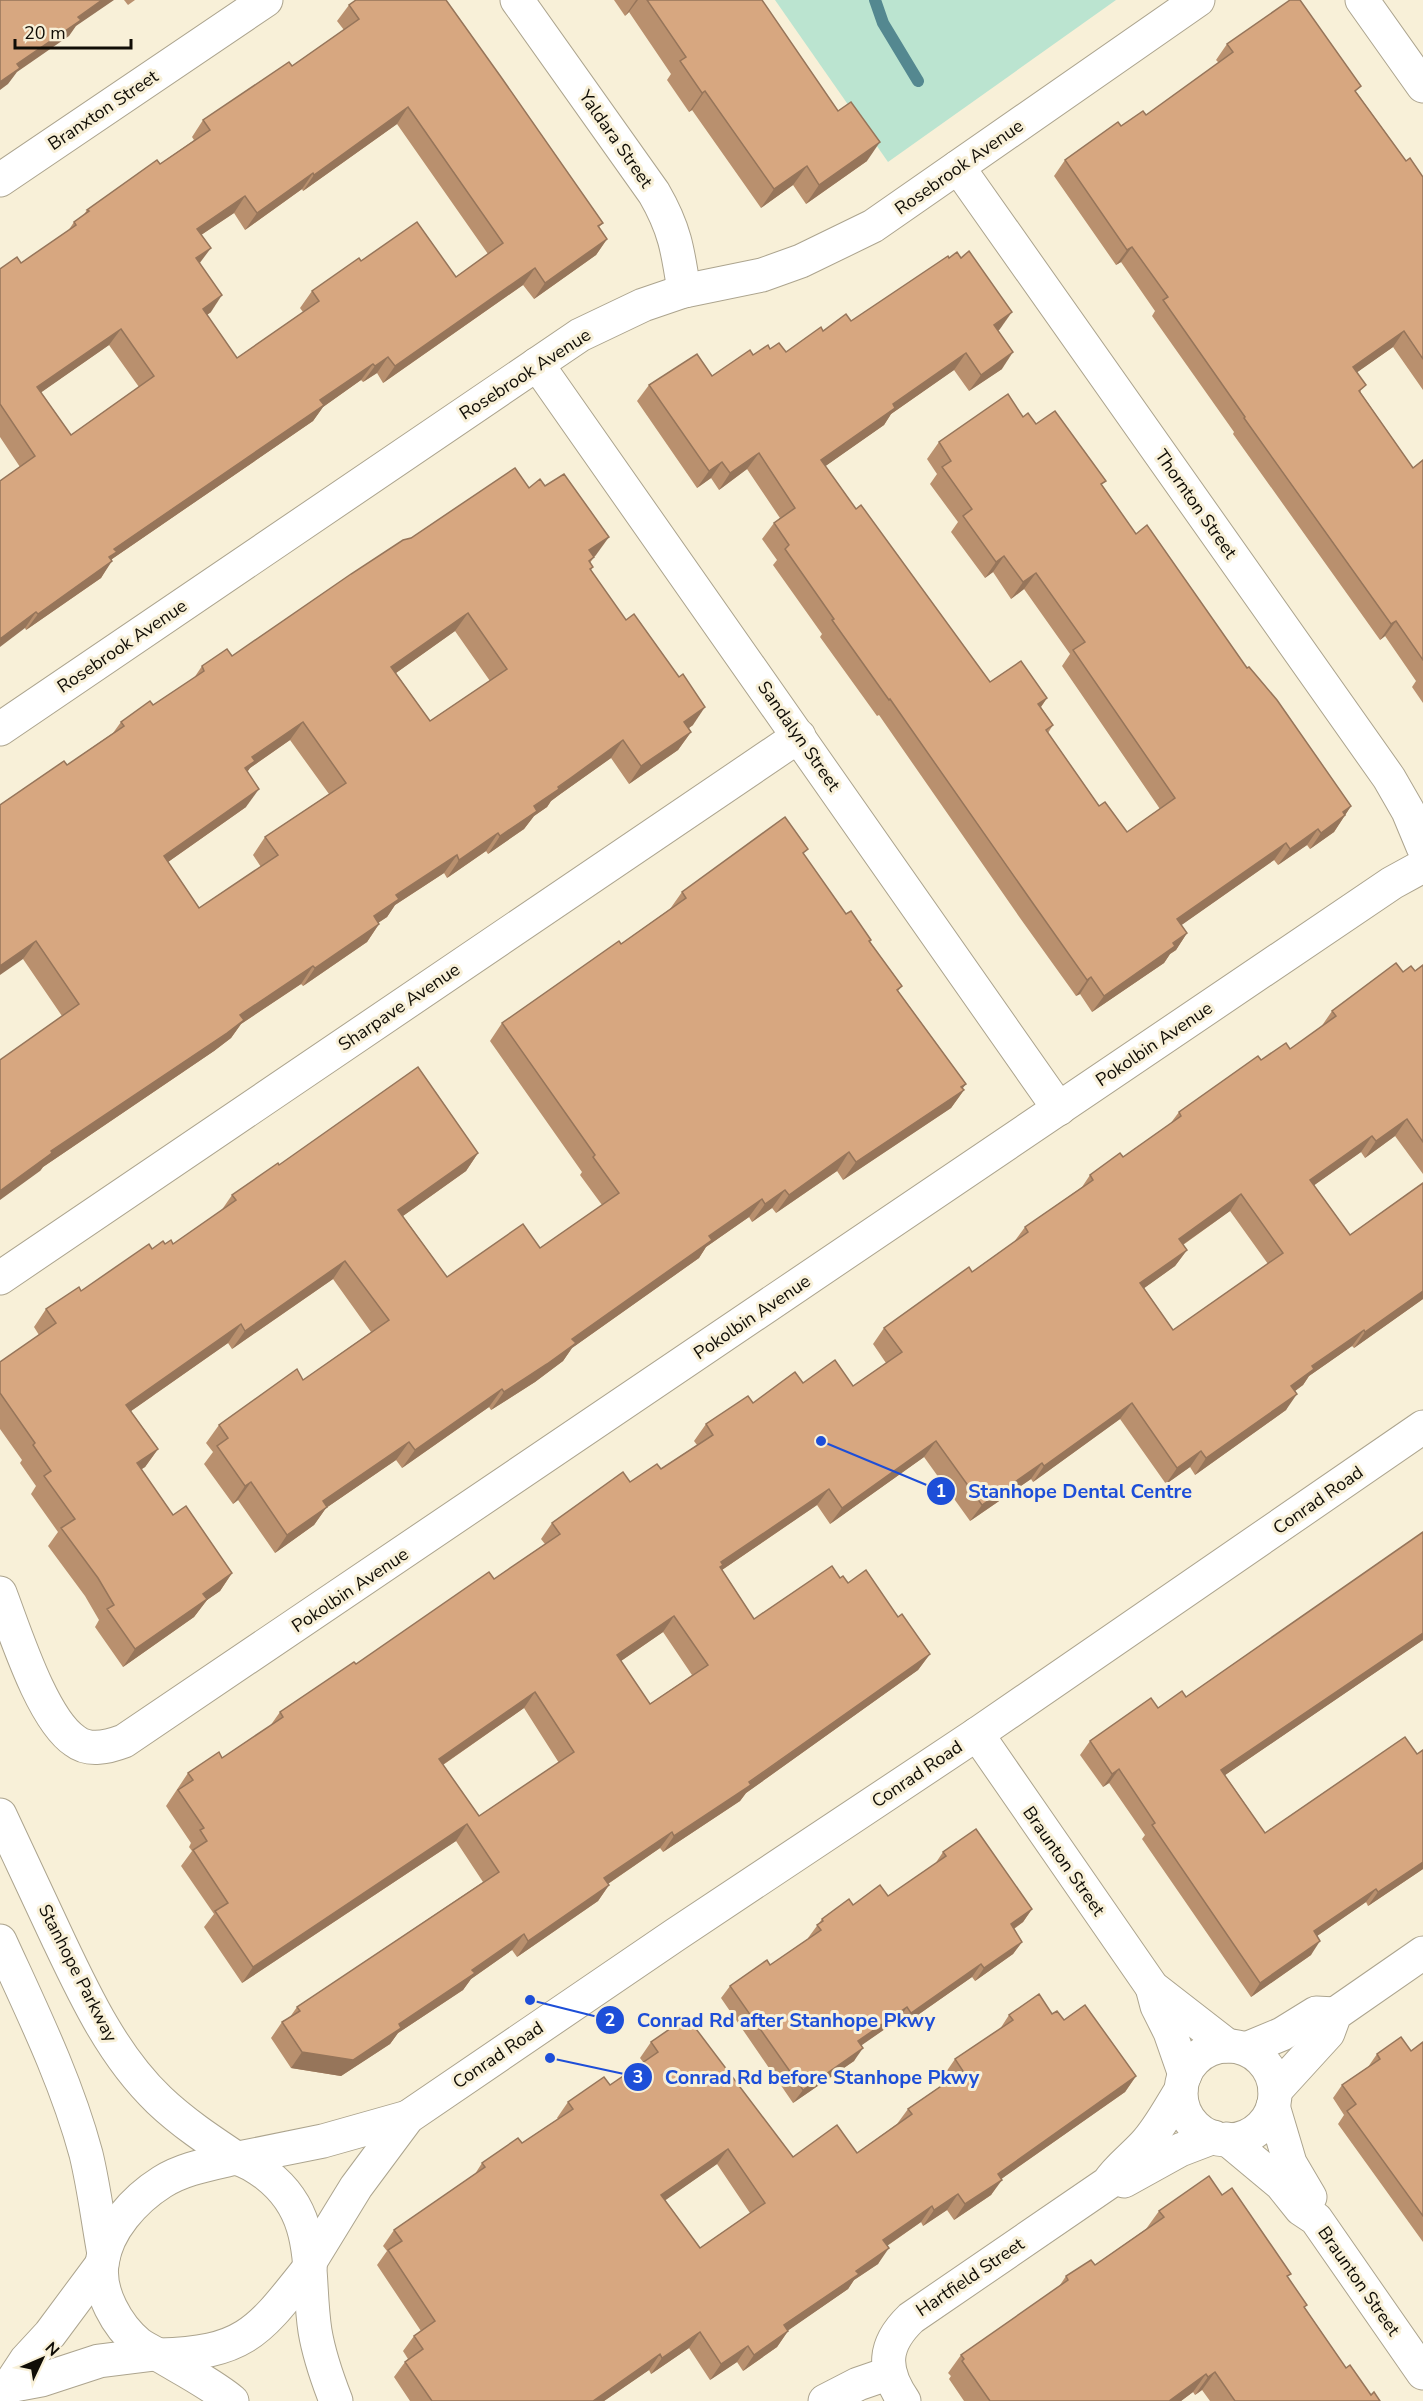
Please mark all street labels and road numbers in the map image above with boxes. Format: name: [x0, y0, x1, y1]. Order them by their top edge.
street label: Branxton Street: [43, 64, 163, 156]
street label: Yaldara Street: [573, 85, 659, 193]
street label: Rosebrook Avenue: [890, 114, 1028, 220]
street label: Rosebrook Avenue: [455, 323, 595, 425]
street label: Thornton Street: [1149, 445, 1243, 564]
street label: Rosebrook Avenue: [52, 594, 192, 698]
street label: Sandalyn Street: [752, 676, 846, 796]
street label: Sharpave Avenue: [333, 957, 465, 1057]
street label: Pokolbin Avenue: [1091, 996, 1217, 1092]
street label: Pokolbin Avenue: [689, 1269, 815, 1365]
street label: Conrad Road: [1268, 1460, 1368, 1540]
street label: Pokolbin Avenue: [287, 1542, 413, 1638]
street label: Conrad Road: [867, 1735, 967, 1813]
street label: Braunton Street: [1017, 1801, 1111, 1921]
street label: Stanhope Parkway: [33, 1900, 123, 2047]
street label: Conrad Road: [448, 2016, 548, 2094]
street label: Braunton Street: [1312, 2221, 1406, 2341]
street label: Hartfield Street: [911, 2232, 1029, 2322]

